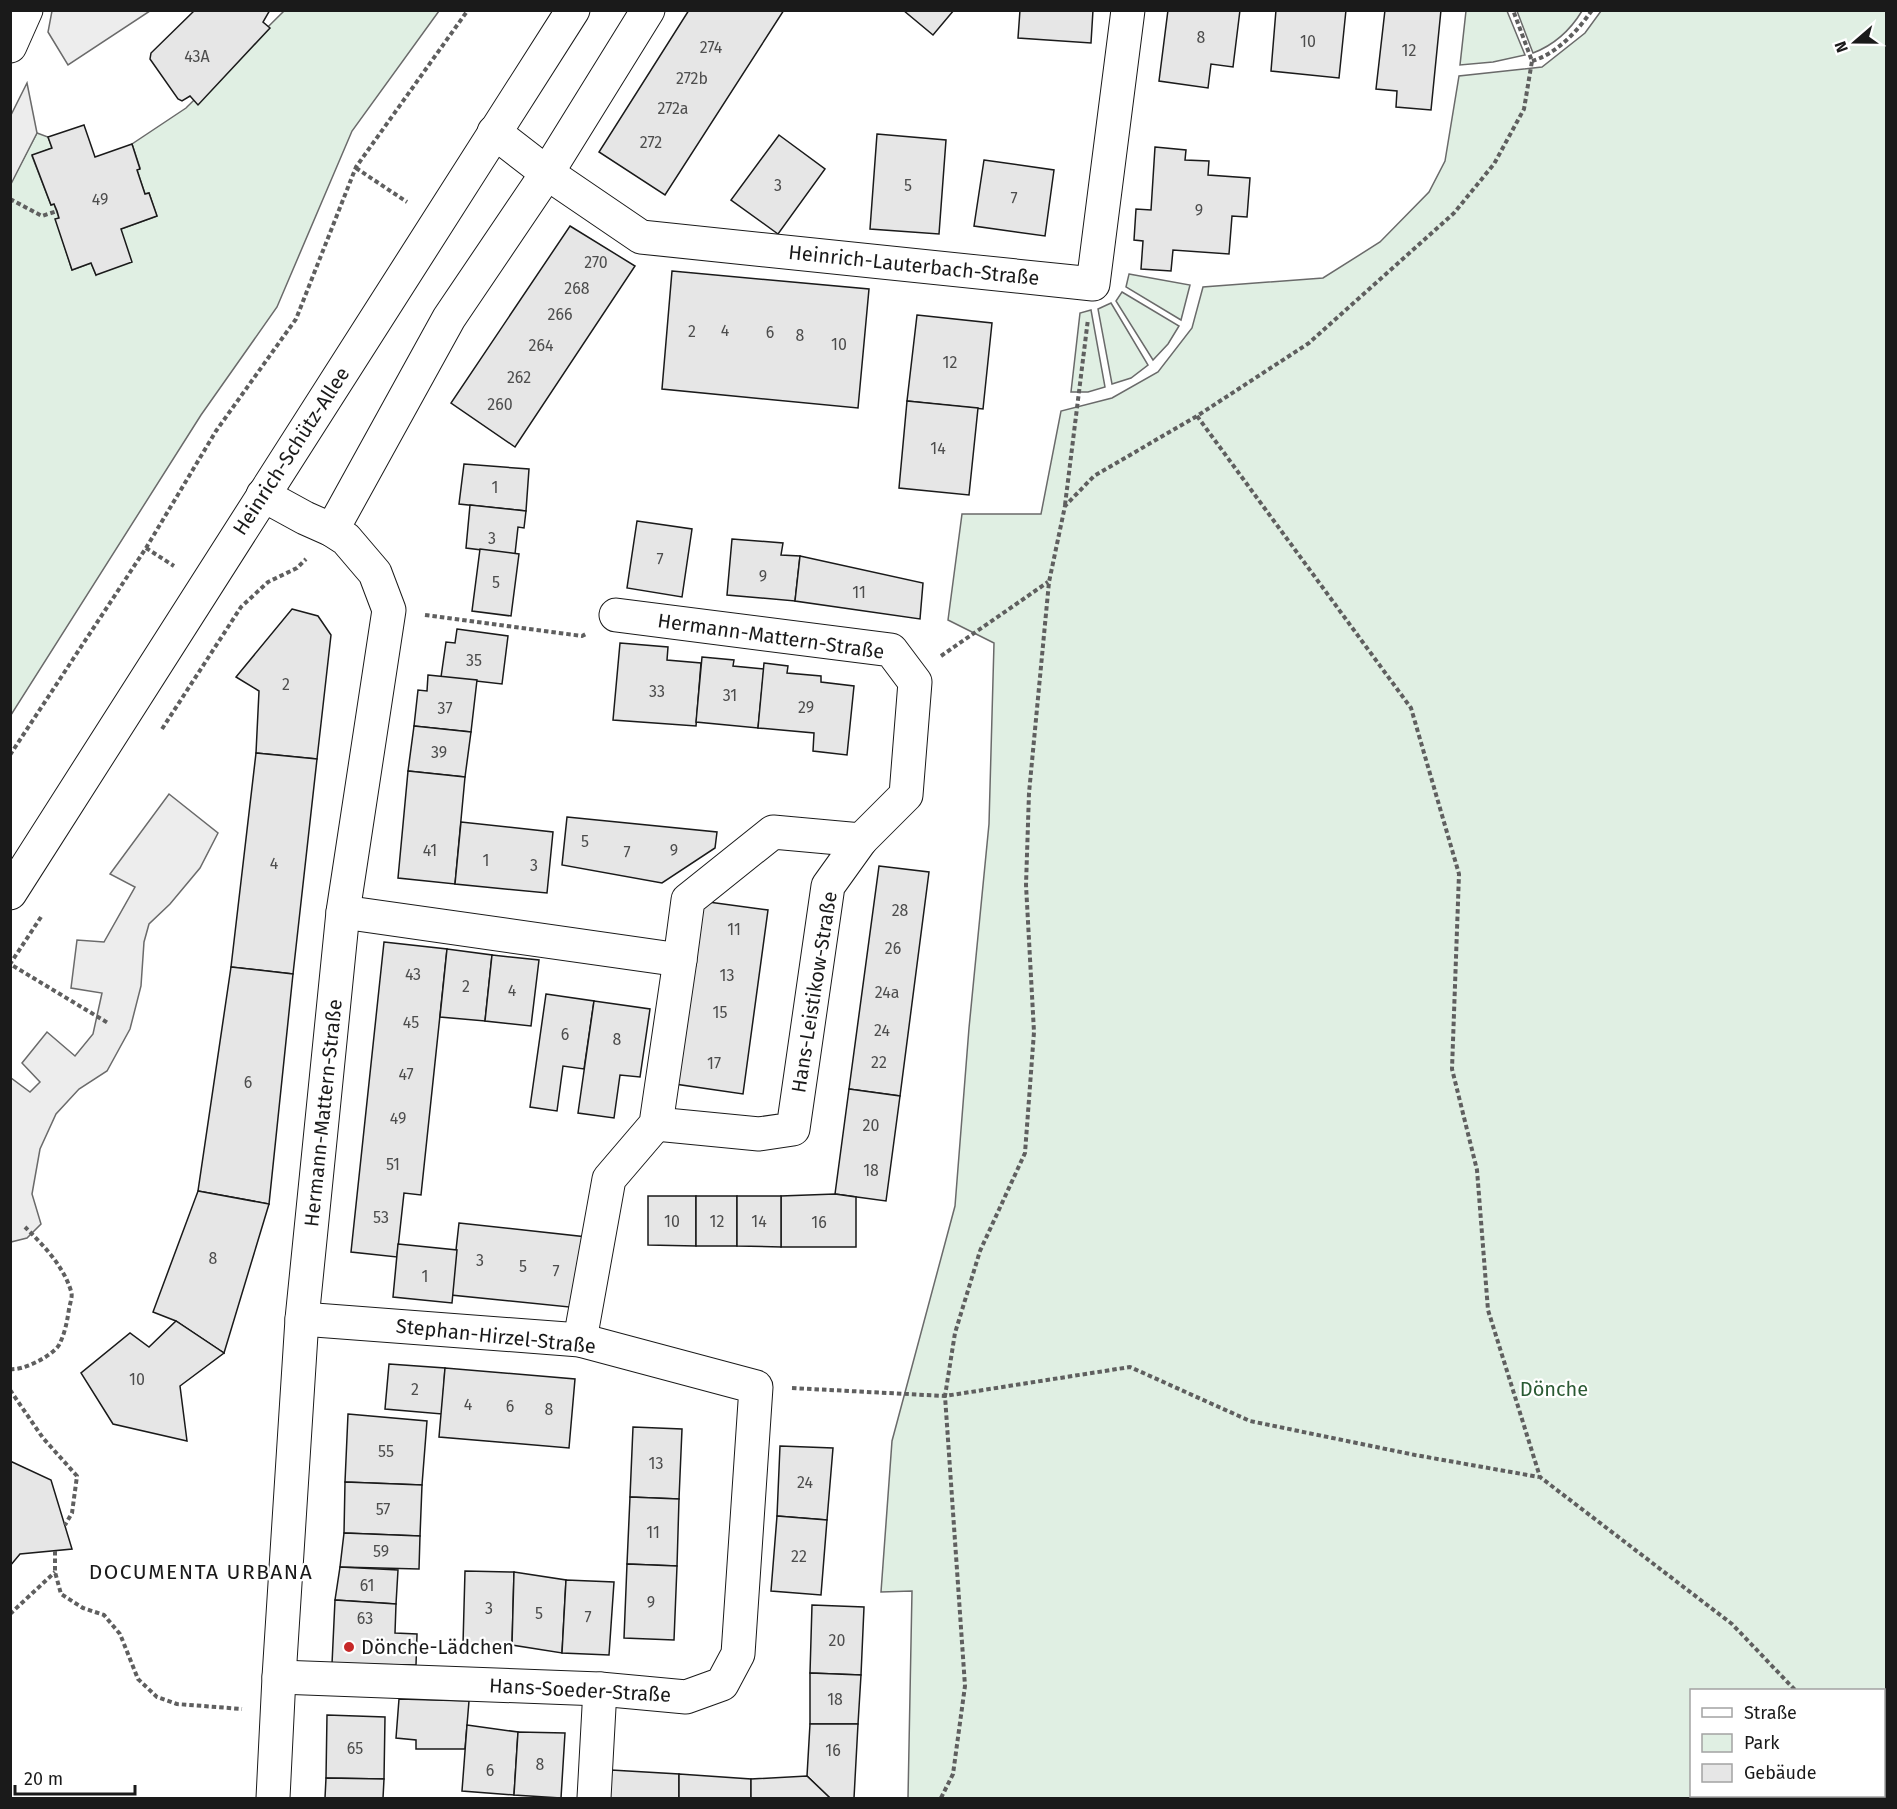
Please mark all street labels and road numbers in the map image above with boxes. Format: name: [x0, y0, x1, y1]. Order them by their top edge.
street label: Heinrich-Lauterbach-Straße: [787, 240, 1041, 290]
street label: Heinrich-Schütz-Allee: [228, 362, 354, 540]
street label: Hermann-Mattern-Straße: [656, 608, 886, 664]
street label: Hans-Leistikow-Straße: [786, 890, 842, 1094]
street label: Hermann-Mattern-Straße: [299, 998, 347, 1228]
street label: Stephan-Hirzel-Straße: [395, 1314, 597, 1358]
street label: Hans-Soeder-Straße: [488, 1673, 672, 1707]

